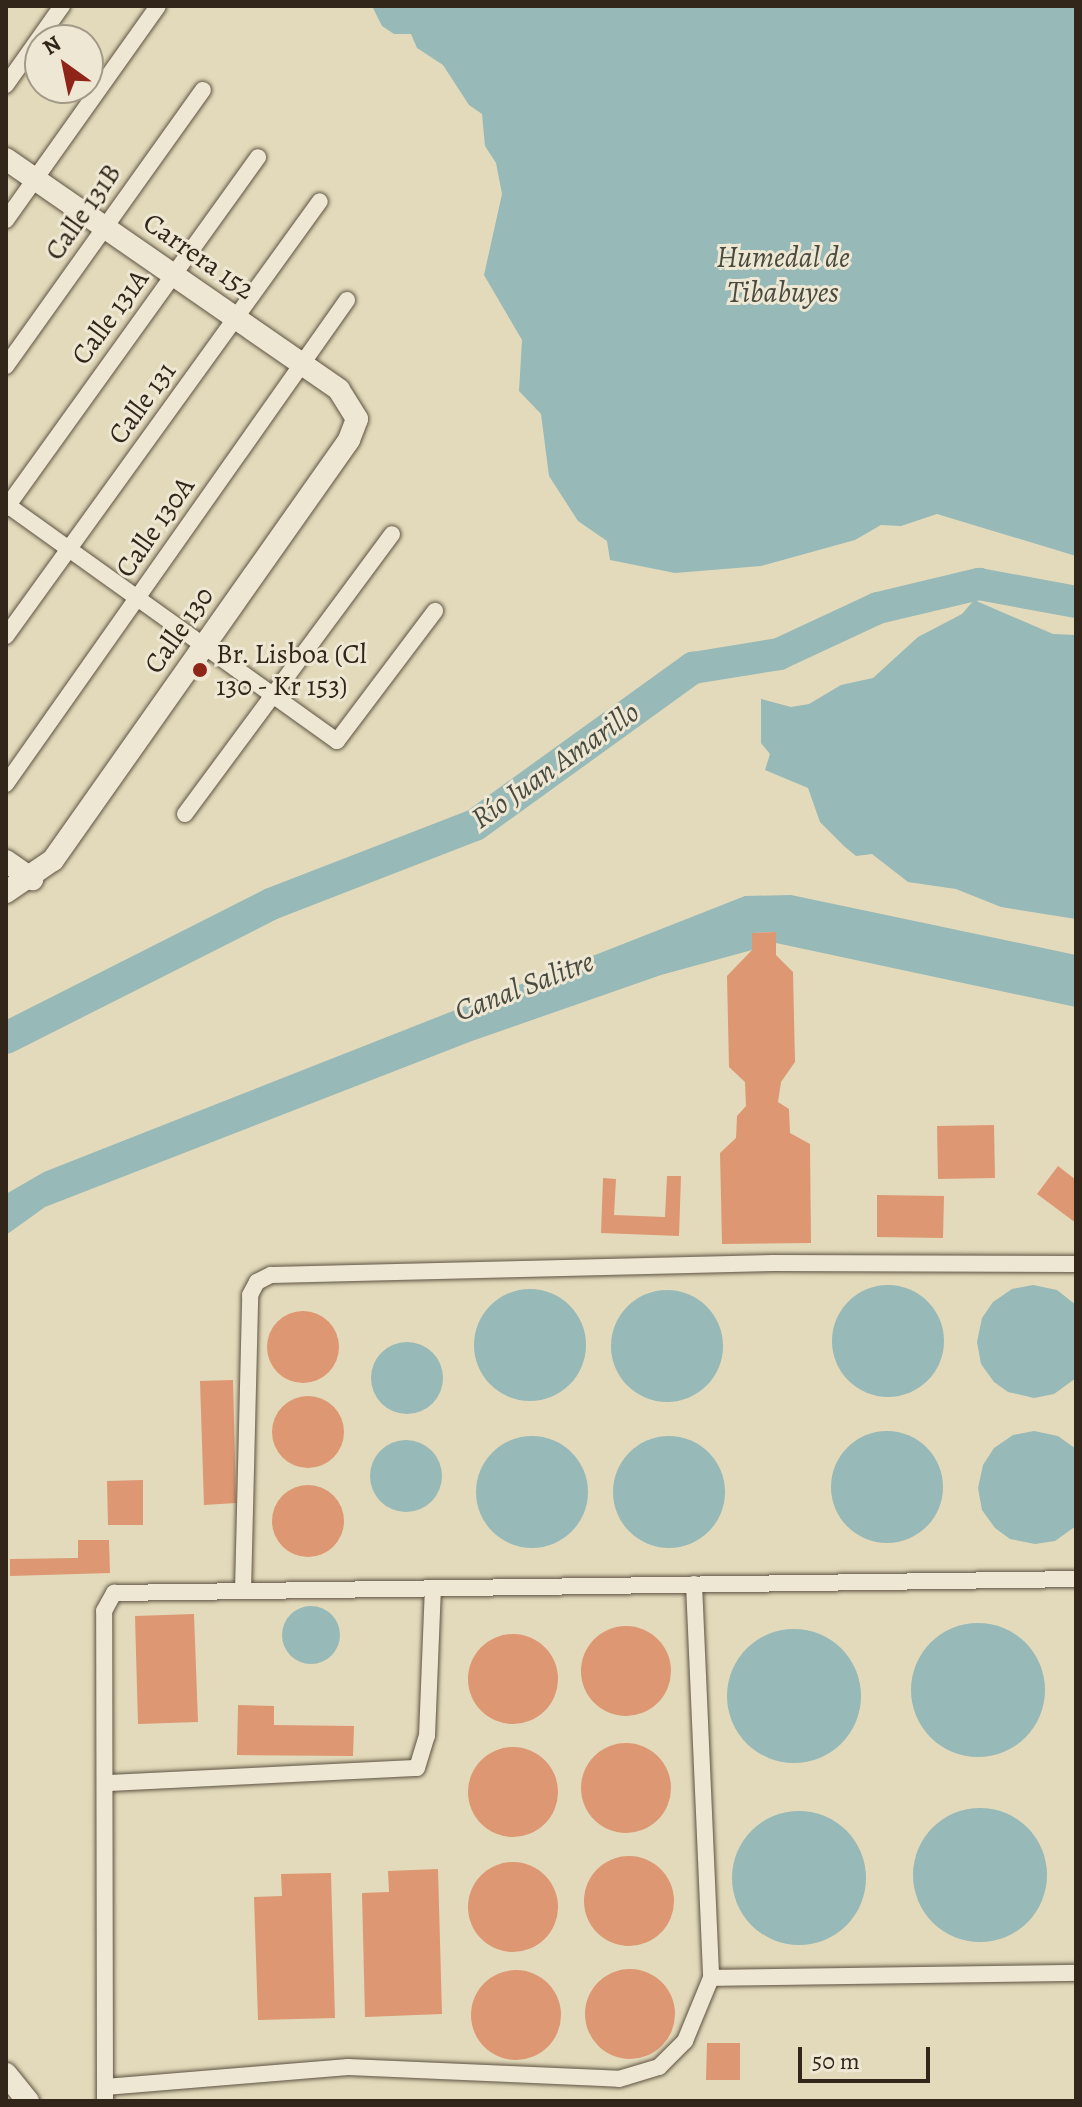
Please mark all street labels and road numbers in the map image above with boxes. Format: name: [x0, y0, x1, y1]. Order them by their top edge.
street label: Calle 131B: [38, 157, 128, 267]
street label: Carrera 152: [137, 205, 261, 307]
street label: Calle 131A: [64, 263, 156, 371]
street label: Calle 131: [101, 355, 183, 451]
street label: Calle 130A: [108, 470, 202, 584]
street label: Calle 130: [137, 580, 221, 680]

